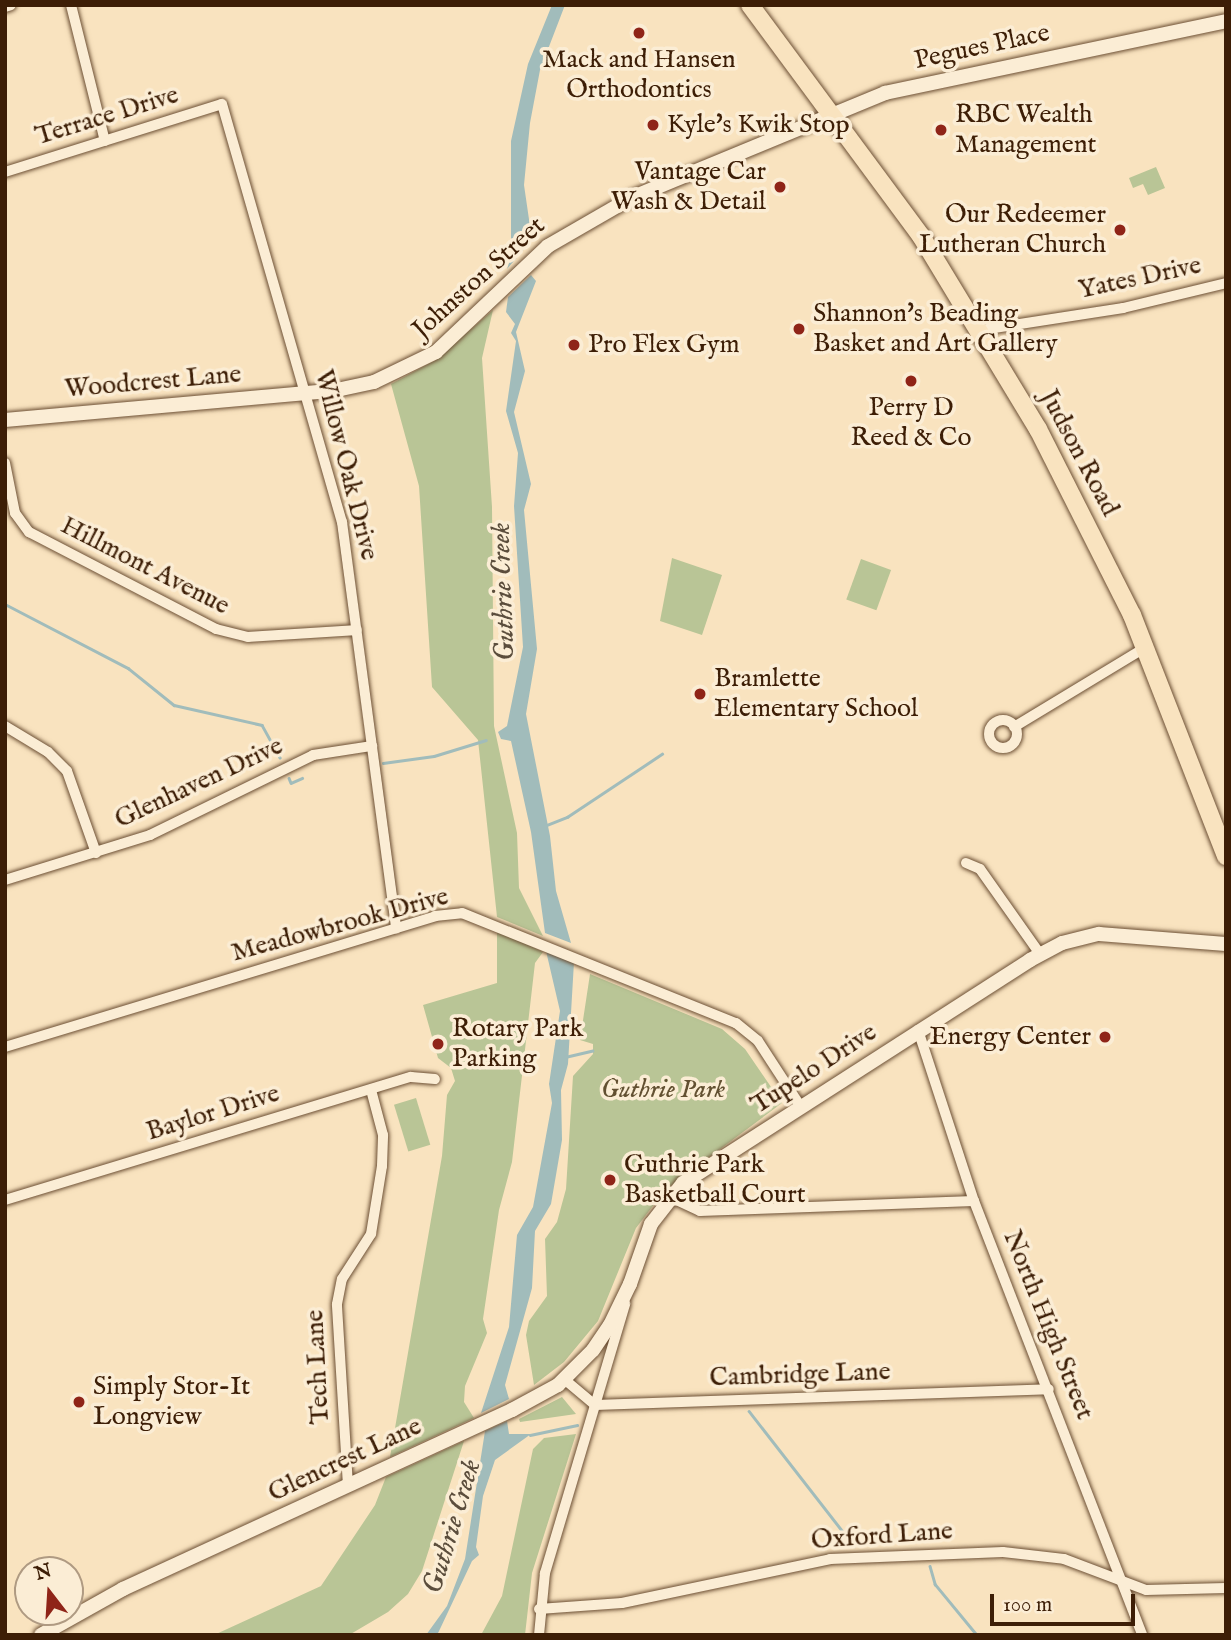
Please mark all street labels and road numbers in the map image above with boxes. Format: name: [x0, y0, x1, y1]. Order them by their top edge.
street label: Pegues Place: [912, 17, 1052, 77]
street label: Terrace Drive: [32, 79, 182, 153]
street label: Johnston Street: [406, 210, 552, 346]
street label: Yates Drive: [1076, 250, 1204, 306]
street label: Woodcrest Lane: [63, 359, 243, 405]
street label: Willow Oak Drive: [307, 366, 385, 564]
street label: Judson Road: [1033, 384, 1125, 522]
street label: Hillmont Avenue: [55, 510, 235, 622]
street label: Glenhaven Drive: [110, 730, 288, 836]
street label: Meadowbrook Drive: [228, 881, 452, 969]
street label: Tupelo Drive: [745, 1017, 883, 1121]
street label: Baylor Drive: [143, 1078, 283, 1148]
street label: North High Street: [996, 1226, 1100, 1424]
street label: Tech Lane: [299, 1309, 337, 1425]
street label: Cambridge Lane: [709, 1356, 891, 1394]
street label: Glencrest Lane: [263, 1411, 427, 1509]
street label: Oxford Lane: [810, 1515, 954, 1557]

